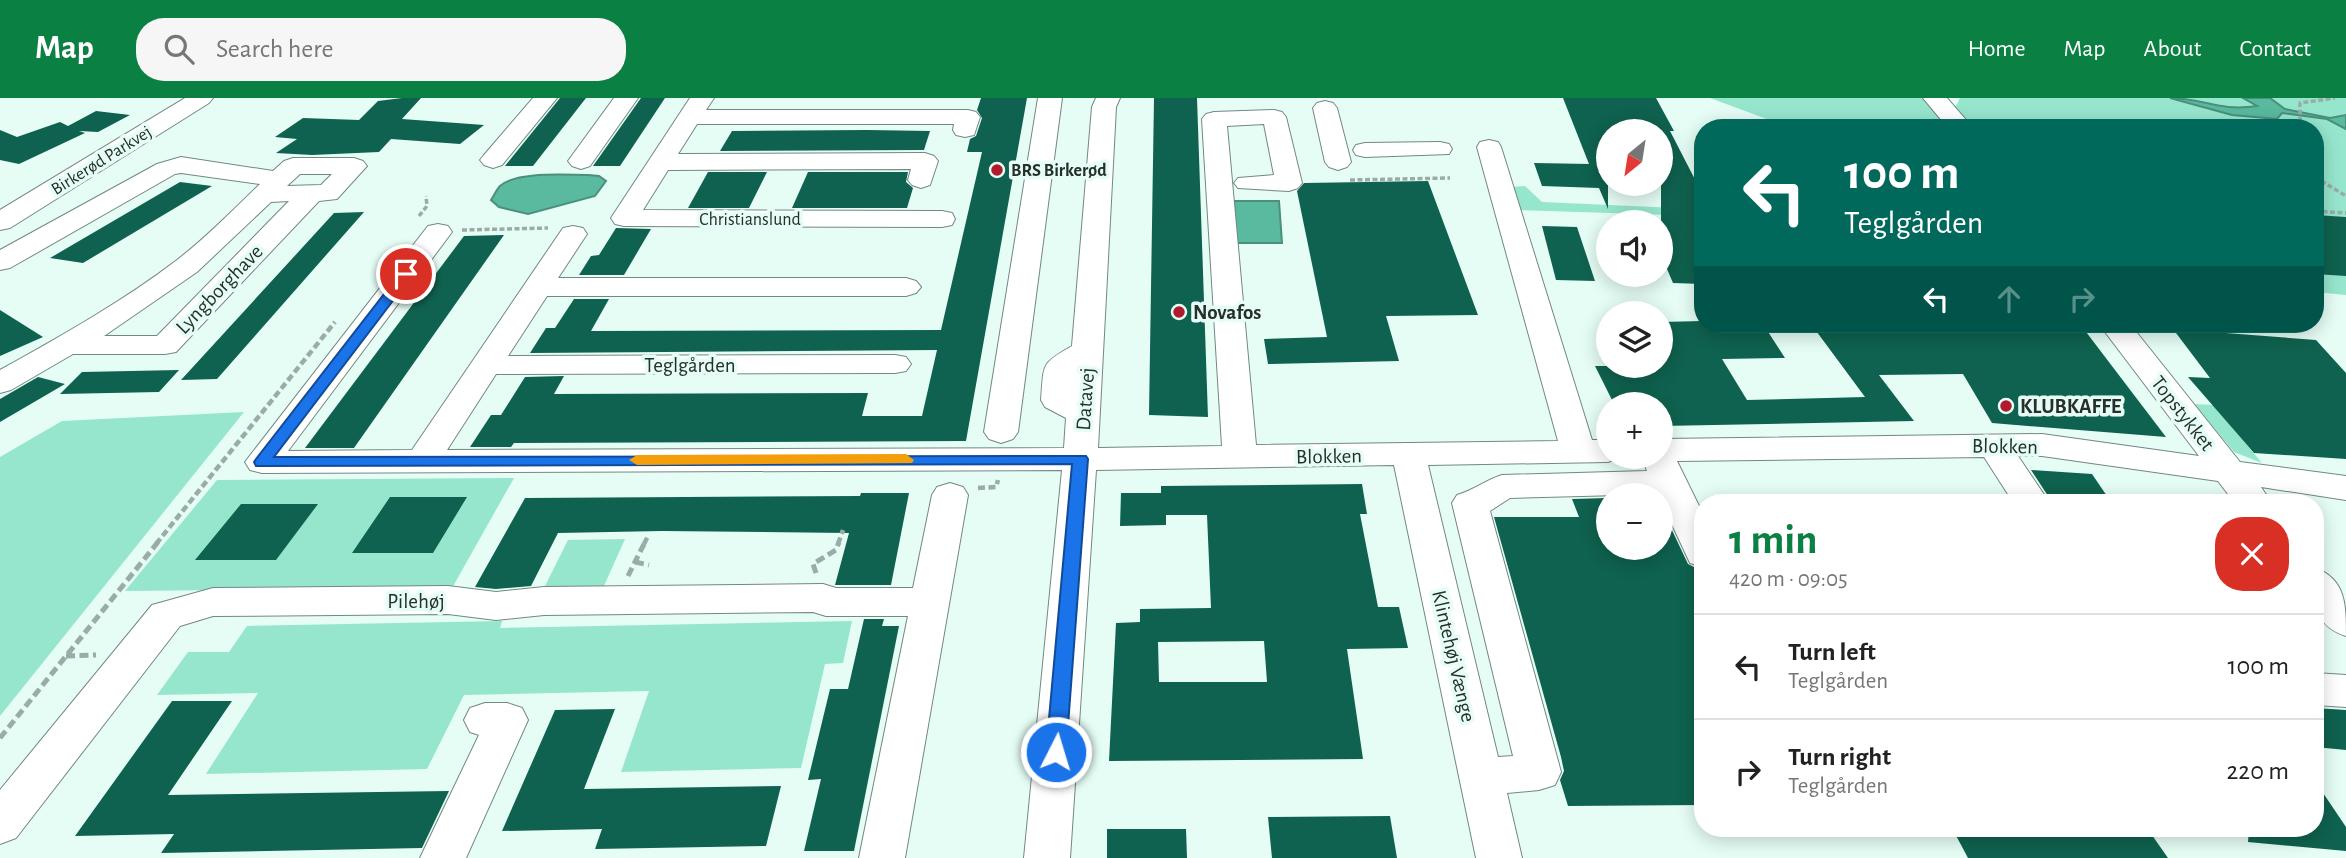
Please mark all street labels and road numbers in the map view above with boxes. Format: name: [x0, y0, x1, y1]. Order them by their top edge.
street label: Birkerød Parkvej: [48, 123, 155, 199]
street label: Christianslund: [699, 211, 801, 229]
street label: Lyngborghave: [172, 241, 267, 338]
street label: Teglgården: [644, 355, 736, 376]
street label: Datavej: [1073, 367, 1098, 431]
street label: Topstykket: [2147, 372, 2218, 455]
street label: Blokken: [1972, 435, 2038, 458]
street label: Blokken: [1296, 445, 1362, 468]
street label: Klintehøj Vænge: [1428, 588, 1479, 724]
street label: Pilehøj: [387, 591, 445, 612]

